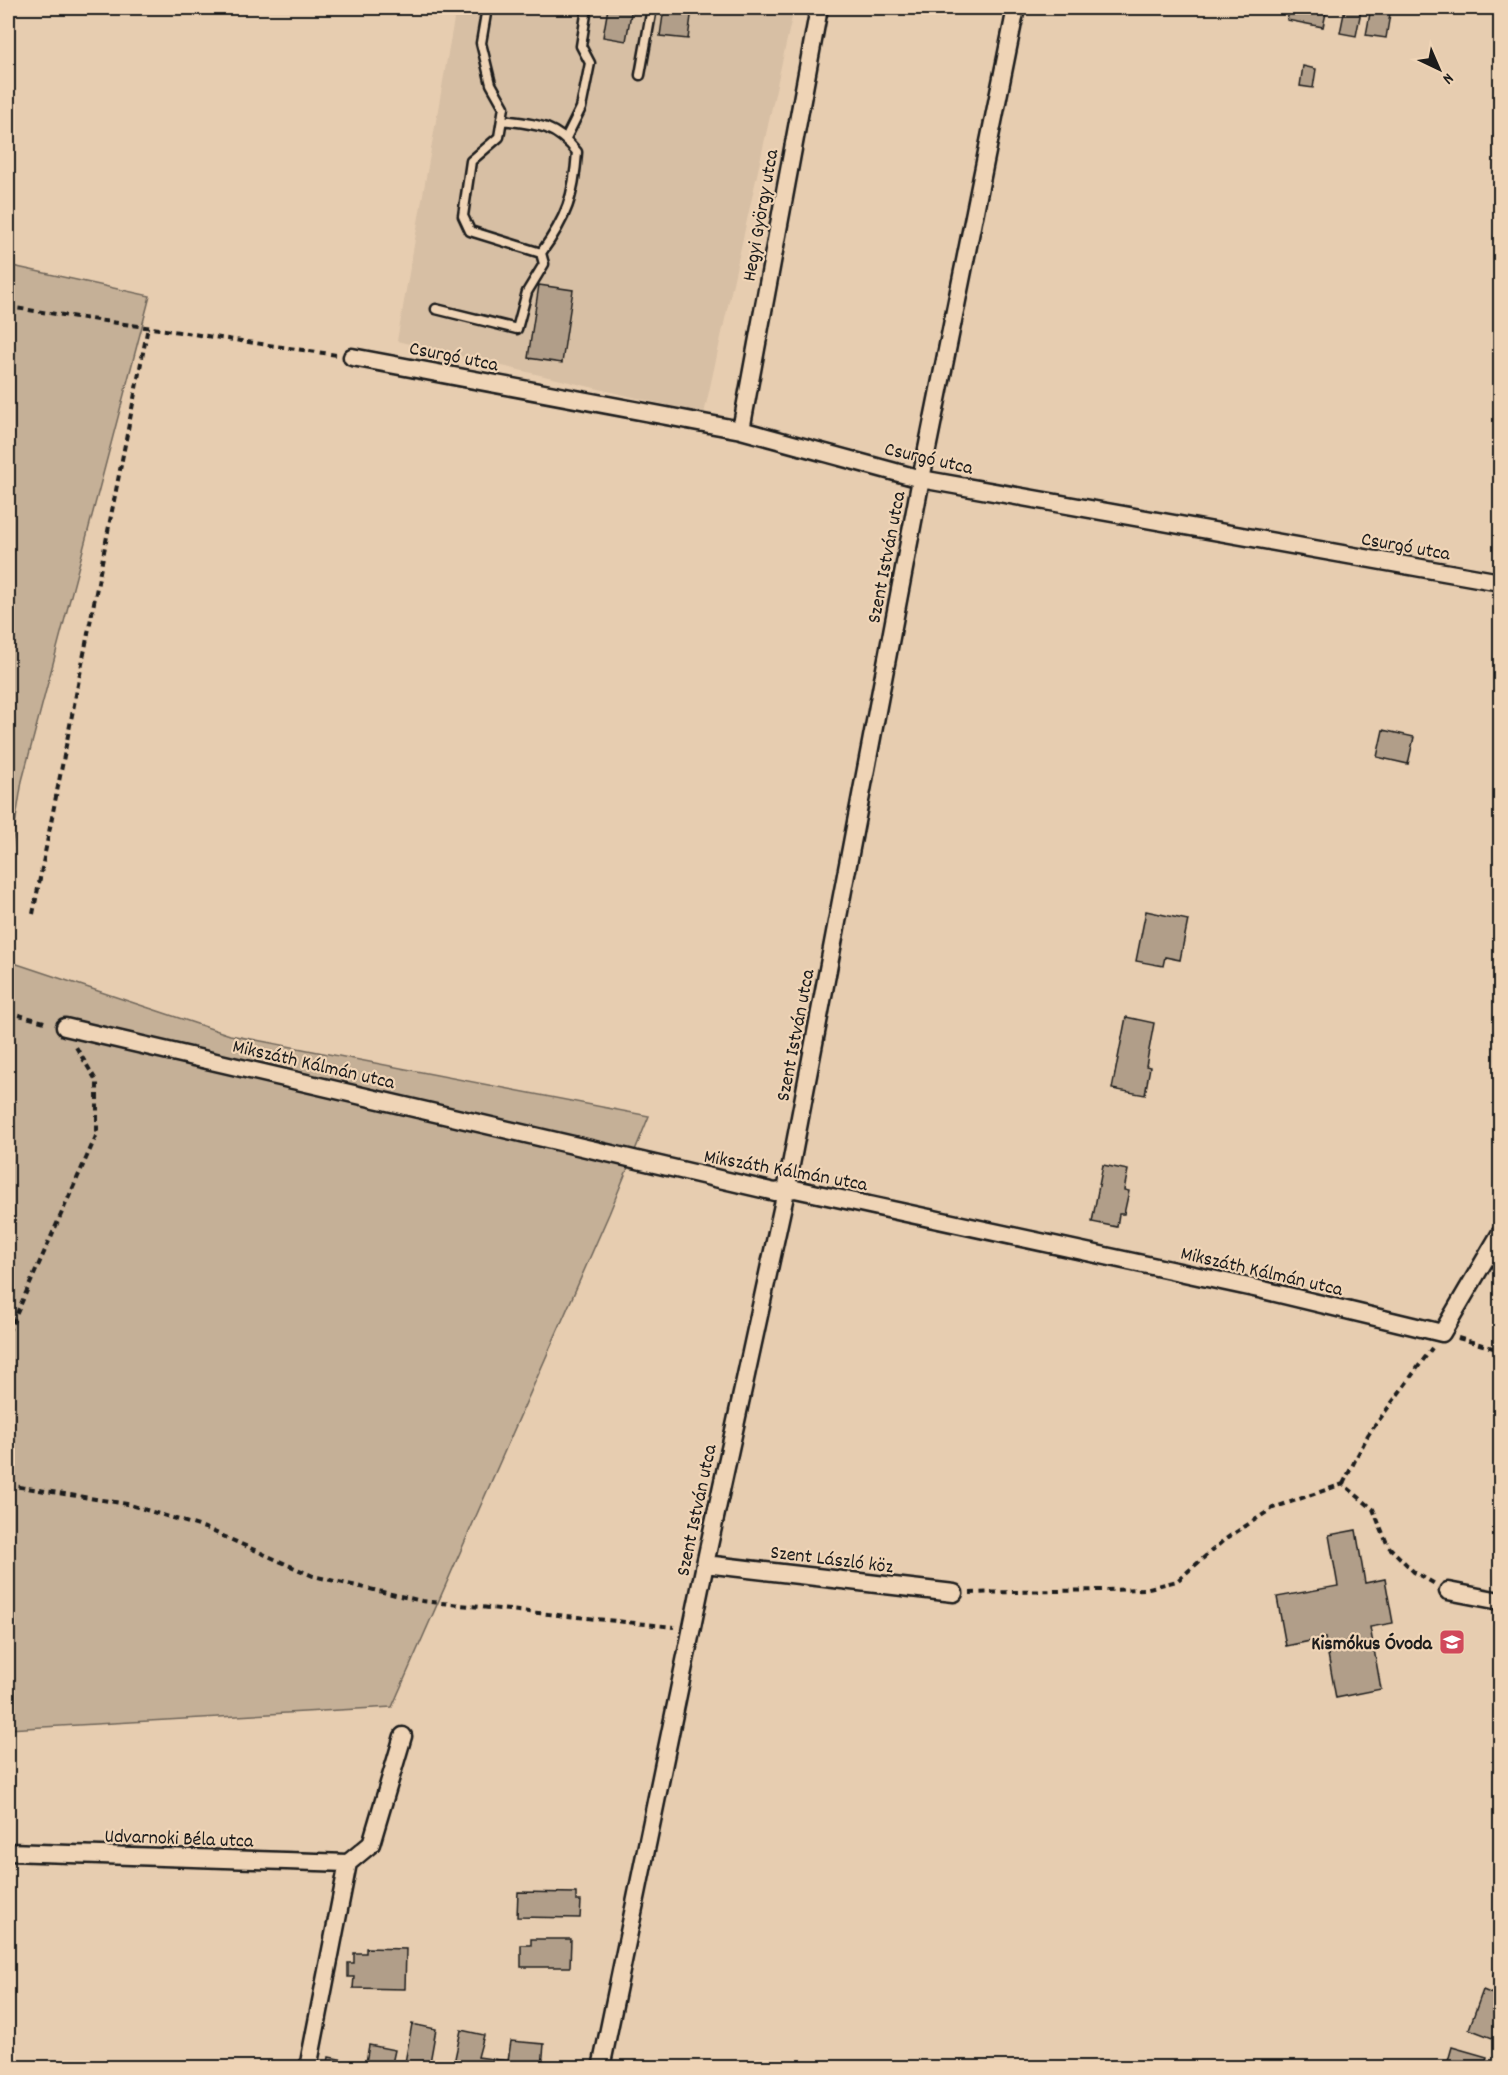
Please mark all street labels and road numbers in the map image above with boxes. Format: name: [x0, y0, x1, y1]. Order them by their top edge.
street label: Hegyi György utca: [737, 147, 787, 284]
street label: Csurgó utca: [407, 336, 501, 380]
street label: Csurgó utca: [881, 436, 976, 484]
street label: Szent István utca: [861, 489, 915, 626]
street label: Csurgó utca: [1359, 526, 1453, 570]
street label: Szent István utca: [770, 967, 824, 1104]
street label: Mikszáth Kálmán utca: [229, 1034, 398, 1098]
street label: Mikszáth Kálmán utca: [701, 1144, 870, 1200]
street label: Mikszáth Kálmán utca: [1177, 1241, 1346, 1305]
street label: Szent István utca: [670, 1442, 726, 1579]
street label: Szent László köz: [769, 1540, 895, 1582]
street label: Udvarnoki Béla utca: [104, 1823, 254, 1857]

